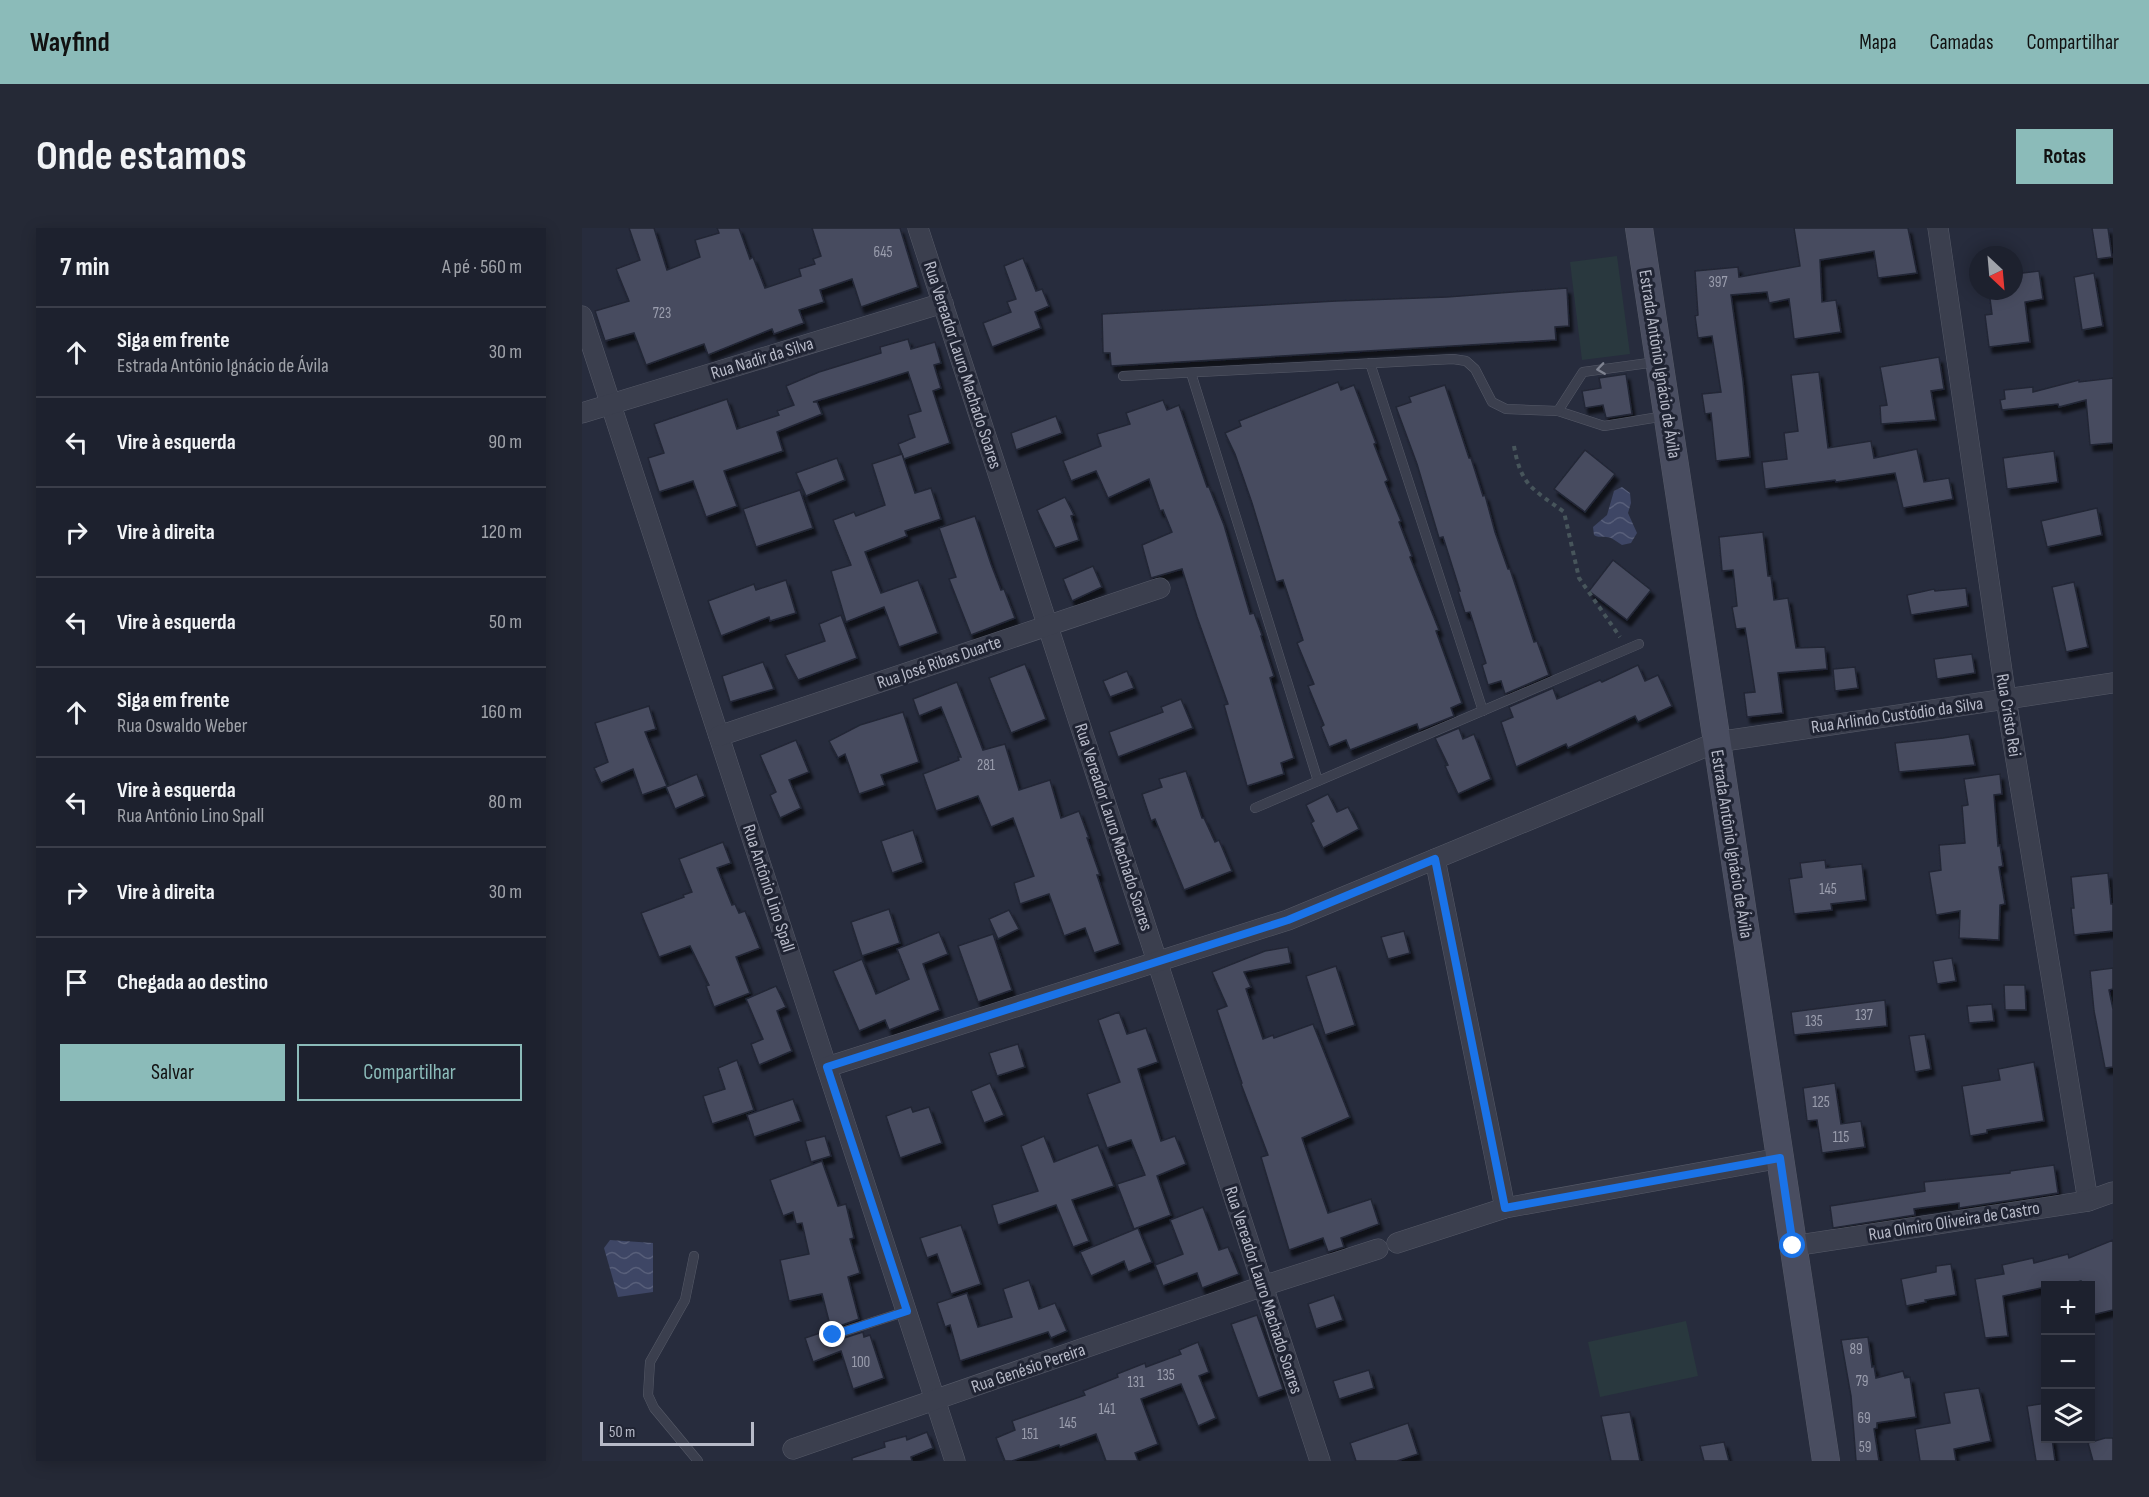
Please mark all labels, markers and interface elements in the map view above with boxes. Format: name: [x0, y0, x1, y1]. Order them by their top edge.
text: Wayfind: [30, 26, 110, 59]
text: Mapa: [1859, 30, 1897, 55]
text: Camadas: [1930, 30, 1993, 55]
text: Compartilhar: [2026, 30, 2119, 55]
button: Rotas: [2016, 129, 2113, 184]
text: Onde estamos: [36, 131, 247, 182]
house number: 645: [873, 243, 893, 262]
north arrow: [1969, 246, 2023, 300]
text: 7 min: [60, 252, 109, 283]
text: A pé · 560 m: [442, 255, 522, 279]
street label: Rua Vereador Lauro Machado Soares: [919, 259, 1006, 471]
street label: Estrada Antônio Ignácio de Ávila: [1634, 268, 1685, 460]
house number: 397: [1709, 273, 1727, 292]
house number: 723: [653, 304, 671, 323]
text: Siga em frente: [117, 327, 230, 354]
street label: Rua Nadir da Silva: [708, 333, 816, 384]
icon: ahead: [60, 336, 93, 369]
text: 30 m: [489, 340, 522, 364]
text: Estrada Antônio Ignácio de Ávila: [117, 354, 329, 378]
one-way arrow: [1597, 363, 1606, 375]
icon: left: [60, 426, 93, 459]
text: Vire à esquerda: [117, 429, 236, 456]
text: 90 m: [488, 430, 522, 454]
icon: right: [60, 516, 93, 549]
text: Vire à direita: [117, 519, 215, 546]
text: 120 m: [482, 520, 522, 544]
icon: left: [60, 606, 93, 639]
text: Vire à esquerda: [117, 609, 236, 636]
text: 50 m: [489, 610, 522, 634]
street label: Rua José Ribas Duarte: [874, 631, 1004, 694]
street label: Rua Cristo Rei: [1992, 672, 2025, 758]
text: Siga em frente: [117, 687, 230, 714]
street label: Rua Arlindo Custódio da Silva: [1810, 693, 1984, 738]
icon: ahead: [60, 696, 93, 729]
text: 160 m: [481, 700, 522, 724]
text: Rua Oswaldo Weber: [117, 714, 248, 738]
street label: Rua Vereador Lauro Machado Soares: [1070, 721, 1157, 933]
street label: Estrada Antônio Ignácio de Ávila: [1706, 748, 1757, 940]
house number: 281: [977, 756, 996, 775]
text: Vire à esquerda: [117, 777, 236, 804]
icon: left: [60, 786, 93, 819]
text: 80 m: [488, 790, 522, 814]
text: Rua Antônio Lino Spall: [117, 804, 264, 828]
street label: Rua Antônio Lino Spall: [738, 822, 799, 954]
icon: right: [60, 876, 93, 909]
text: Vire à direita: [117, 879, 215, 906]
text: 30 m: [489, 880, 522, 904]
house number: 145: [1819, 880, 1837, 899]
icon: arrive: [60, 966, 93, 999]
text: Chegada ao destino: [117, 969, 268, 996]
house number: 137: [1855, 1006, 1873, 1025]
house number: 135: [1805, 1012, 1823, 1031]
button: Salvar: [60, 1044, 285, 1101]
button: Compartilhar: [297, 1044, 522, 1101]
house number: 125: [1812, 1093, 1830, 1112]
house number: 115: [1833, 1128, 1849, 1147]
street label: Rua Vereador Lauro Machado Soares: [1220, 1184, 1307, 1396]
street label: Rua Olmiro Oliveira de Castro: [1867, 1198, 2041, 1245]
route start: [1779, 1232, 1805, 1258]
map controls: [2041, 1281, 2095, 1443]
button: +: [2041, 1281, 2095, 1335]
route end: [819, 1321, 845, 1347]
button: −: [2041, 1335, 2095, 1389]
street label: Rua Genésio Pereira: [968, 1339, 1088, 1398]
house number: 89: [1849, 1340, 1863, 1359]
house number: 100: [852, 1353, 870, 1372]
house number: 135: [1157, 1366, 1175, 1385]
house number: 79: [1856, 1372, 1868, 1391]
house number: 131: [1128, 1373, 1145, 1392]
button: layers: [2041, 1389, 2095, 1443]
house number: 141: [1099, 1400, 1116, 1419]
house number: 69: [1857, 1409, 1871, 1428]
house number: 145: [1059, 1414, 1077, 1433]
scale bar: [600, 1419, 754, 1446]
text: 50 m: [609, 1423, 635, 1442]
house number: 151: [1022, 1425, 1039, 1444]
house number: 59: [1859, 1438, 1871, 1457]

